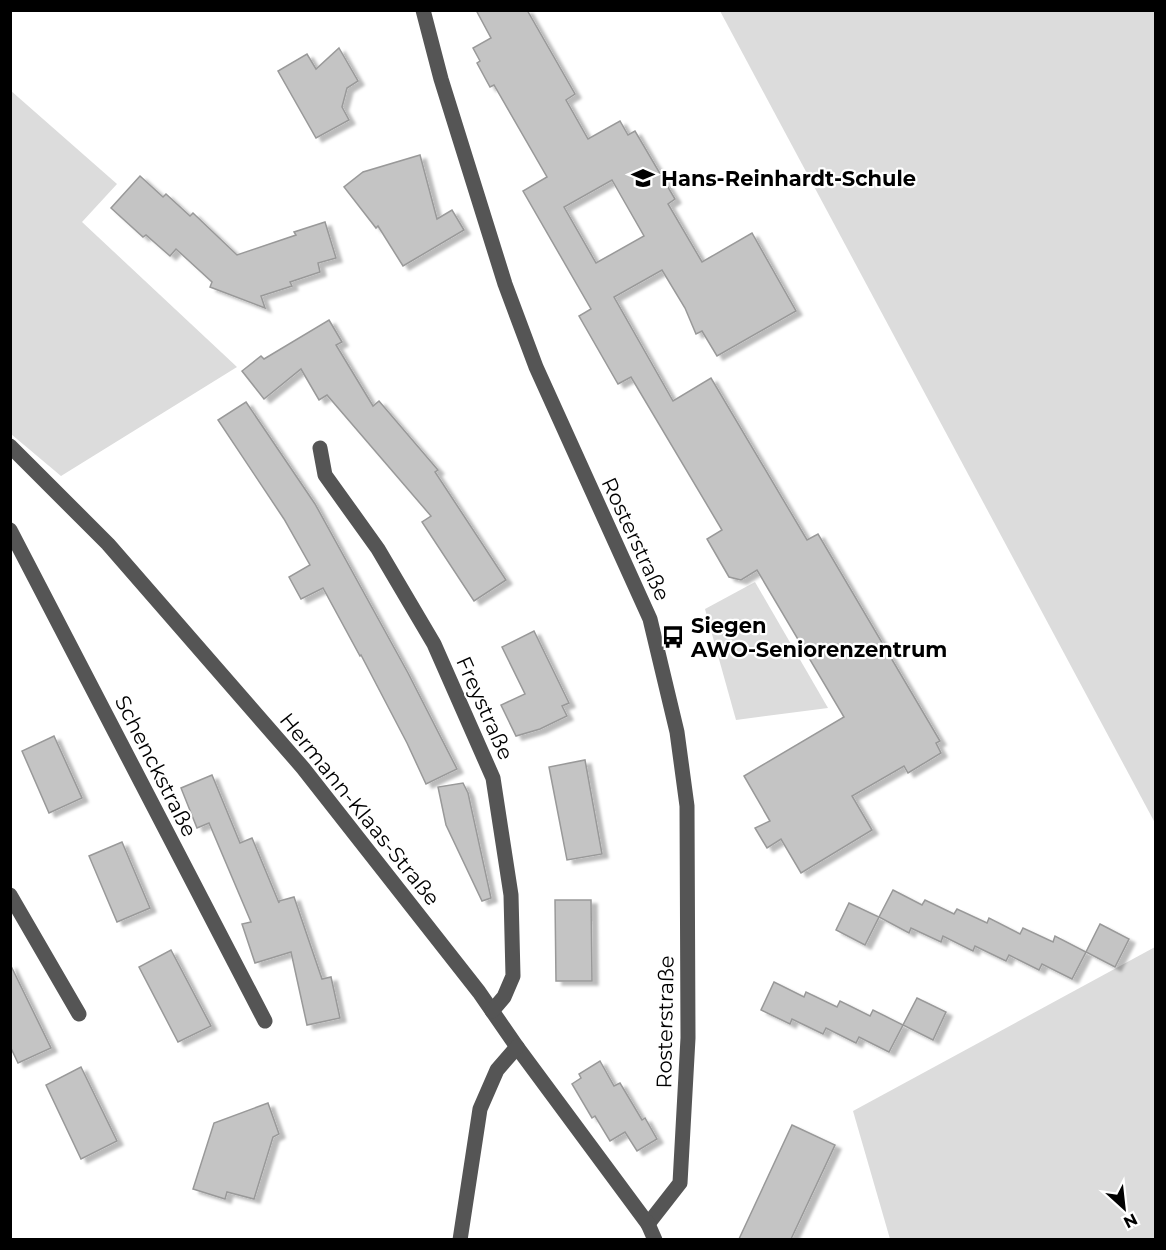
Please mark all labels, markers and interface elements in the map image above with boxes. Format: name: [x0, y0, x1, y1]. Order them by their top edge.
school or university icon: Hans-Reinhardt-Schule: [630, 165, 656, 191]
place label: Hans-Reinhardt-Schule: [661, 166, 916, 191]
street label: Rosterstraße: [597, 473, 675, 605]
place label: Siegen AWO-Seniorenzentrum: [690, 613, 947, 662]
bus stop icon: Siegen AWO-Seniorenzentrum: [660, 624, 686, 650]
street label: Freystraße: [451, 652, 519, 764]
street label: Schenckstraße: [110, 691, 202, 841]
street label: Hermann-Klaas-Straße: [275, 708, 445, 910]
street label: Rosterstraße: [651, 955, 679, 1089]
north arrow: [1094, 1178, 1154, 1238]
text: N: [1121, 1210, 1141, 1232]

